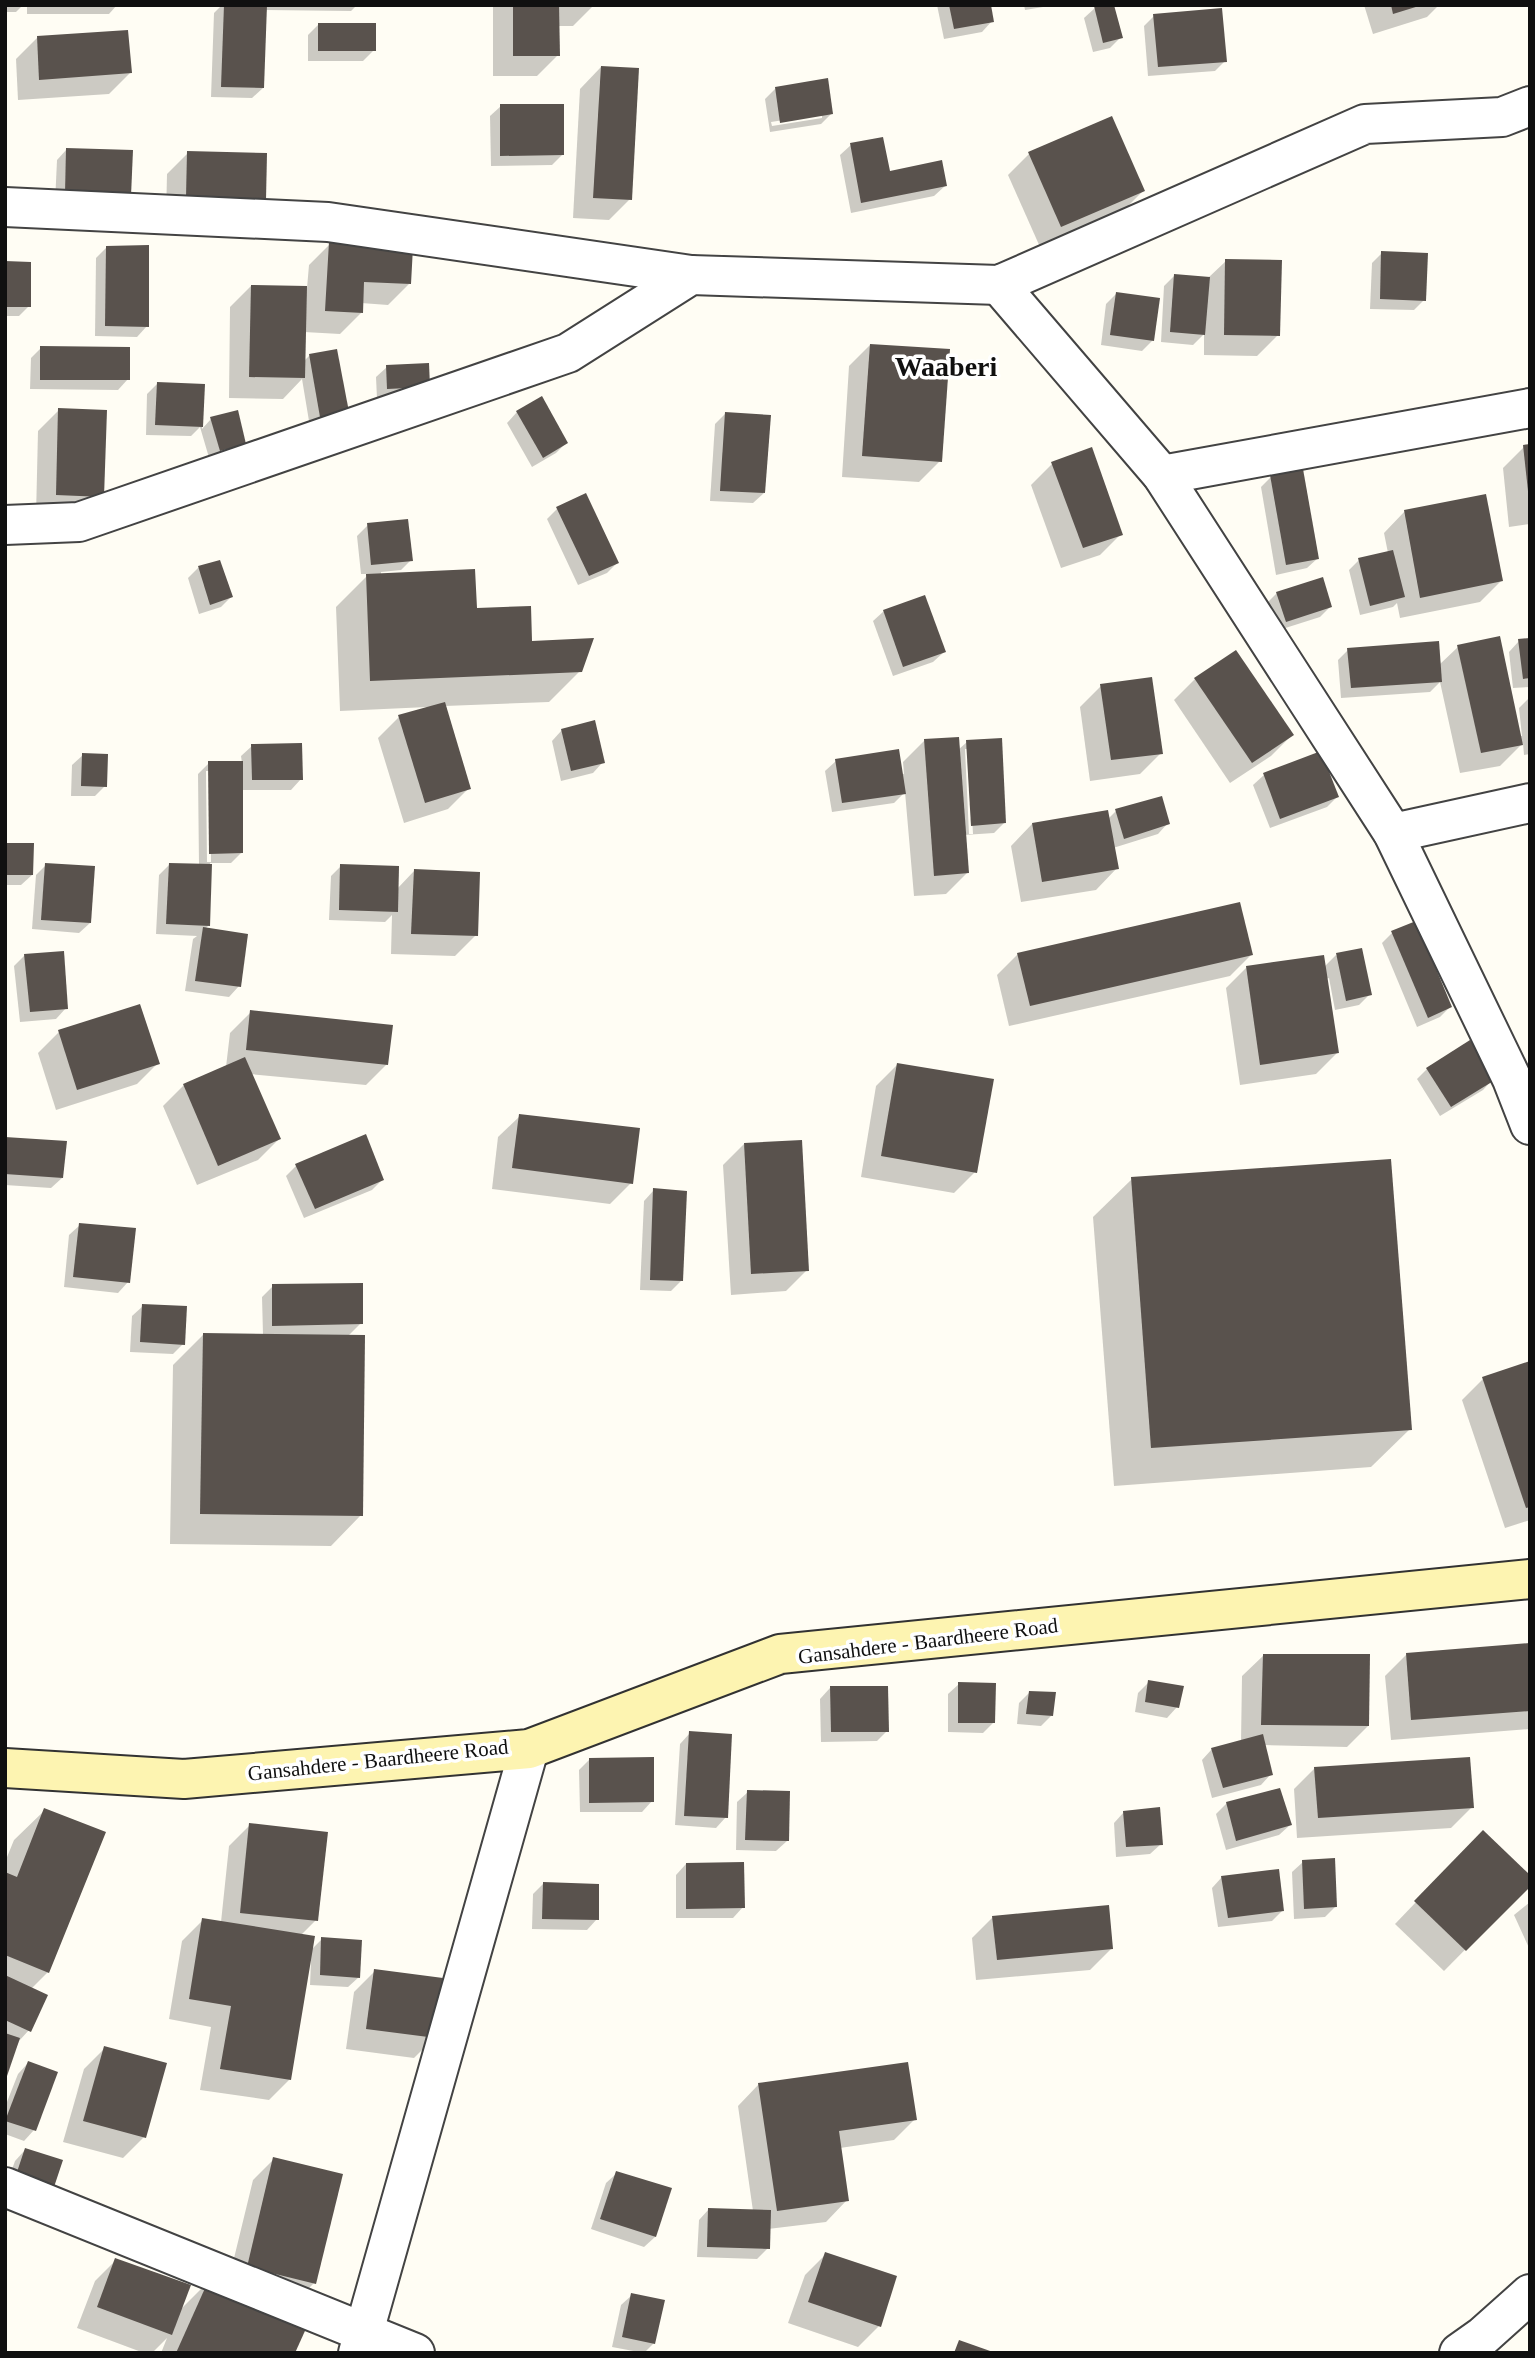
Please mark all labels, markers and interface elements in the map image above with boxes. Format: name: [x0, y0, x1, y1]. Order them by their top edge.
district label: Waaberi: [895, 351, 998, 382]
street label: Gansahdere - Baardheere Road: [797, 1613, 1060, 1669]
street label: Gansahdere - Baardheere Road: [247, 1734, 510, 1786]

